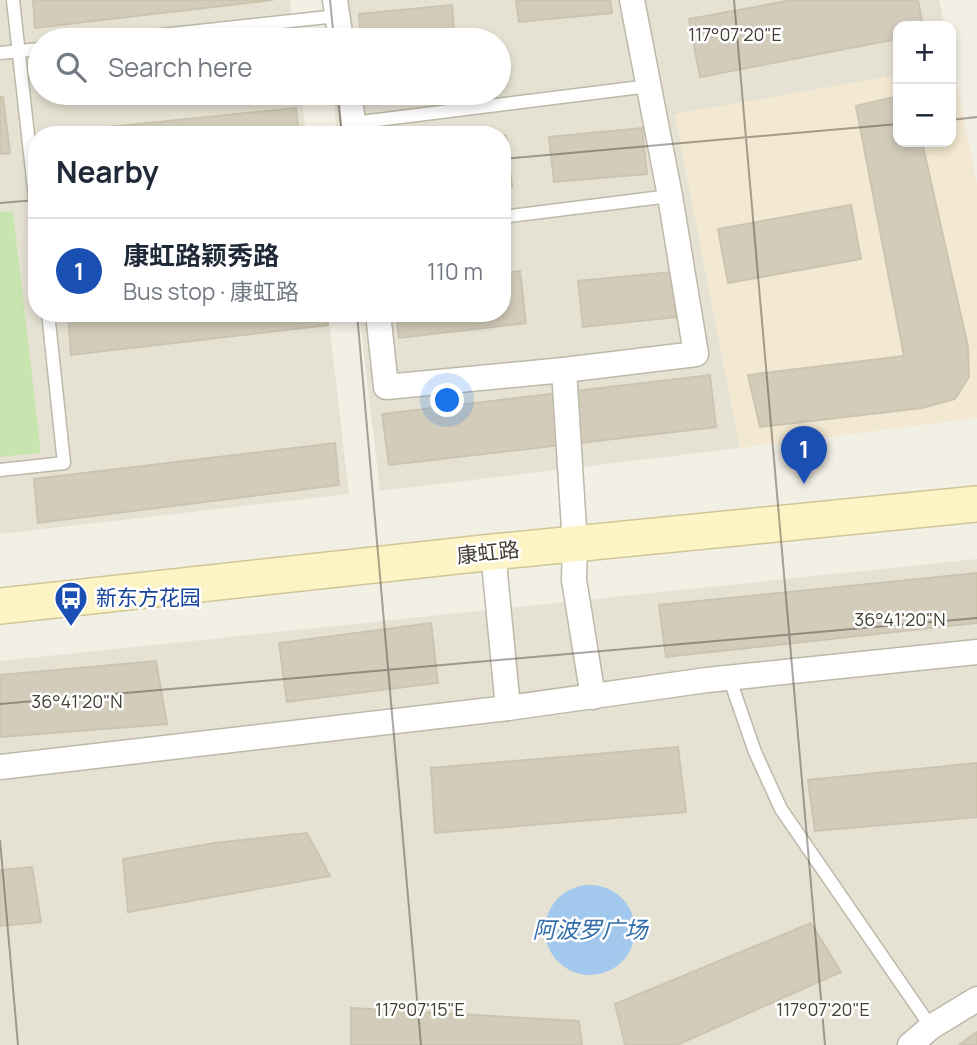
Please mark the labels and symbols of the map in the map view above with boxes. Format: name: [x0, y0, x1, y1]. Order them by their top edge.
text: 117°07'20"E: [688, 22, 782, 46]
your location: [430, 383, 464, 417]
pin: 1: [781, 426, 827, 484]
street label: 康虹路: [455, 535, 521, 569]
bus stop icon: 新东方花园: [52, 579, 90, 628]
place label: 新东方花园: [96, 583, 201, 611]
text: 36°41'20"N: [854, 607, 946, 631]
text: 36°41'20"N: [31, 689, 123, 713]
water label: 阿波罗广场: [533, 913, 650, 945]
text: 117°07'15"E: [375, 997, 465, 1021]
text: 117°07'20"E: [776, 997, 870, 1021]

